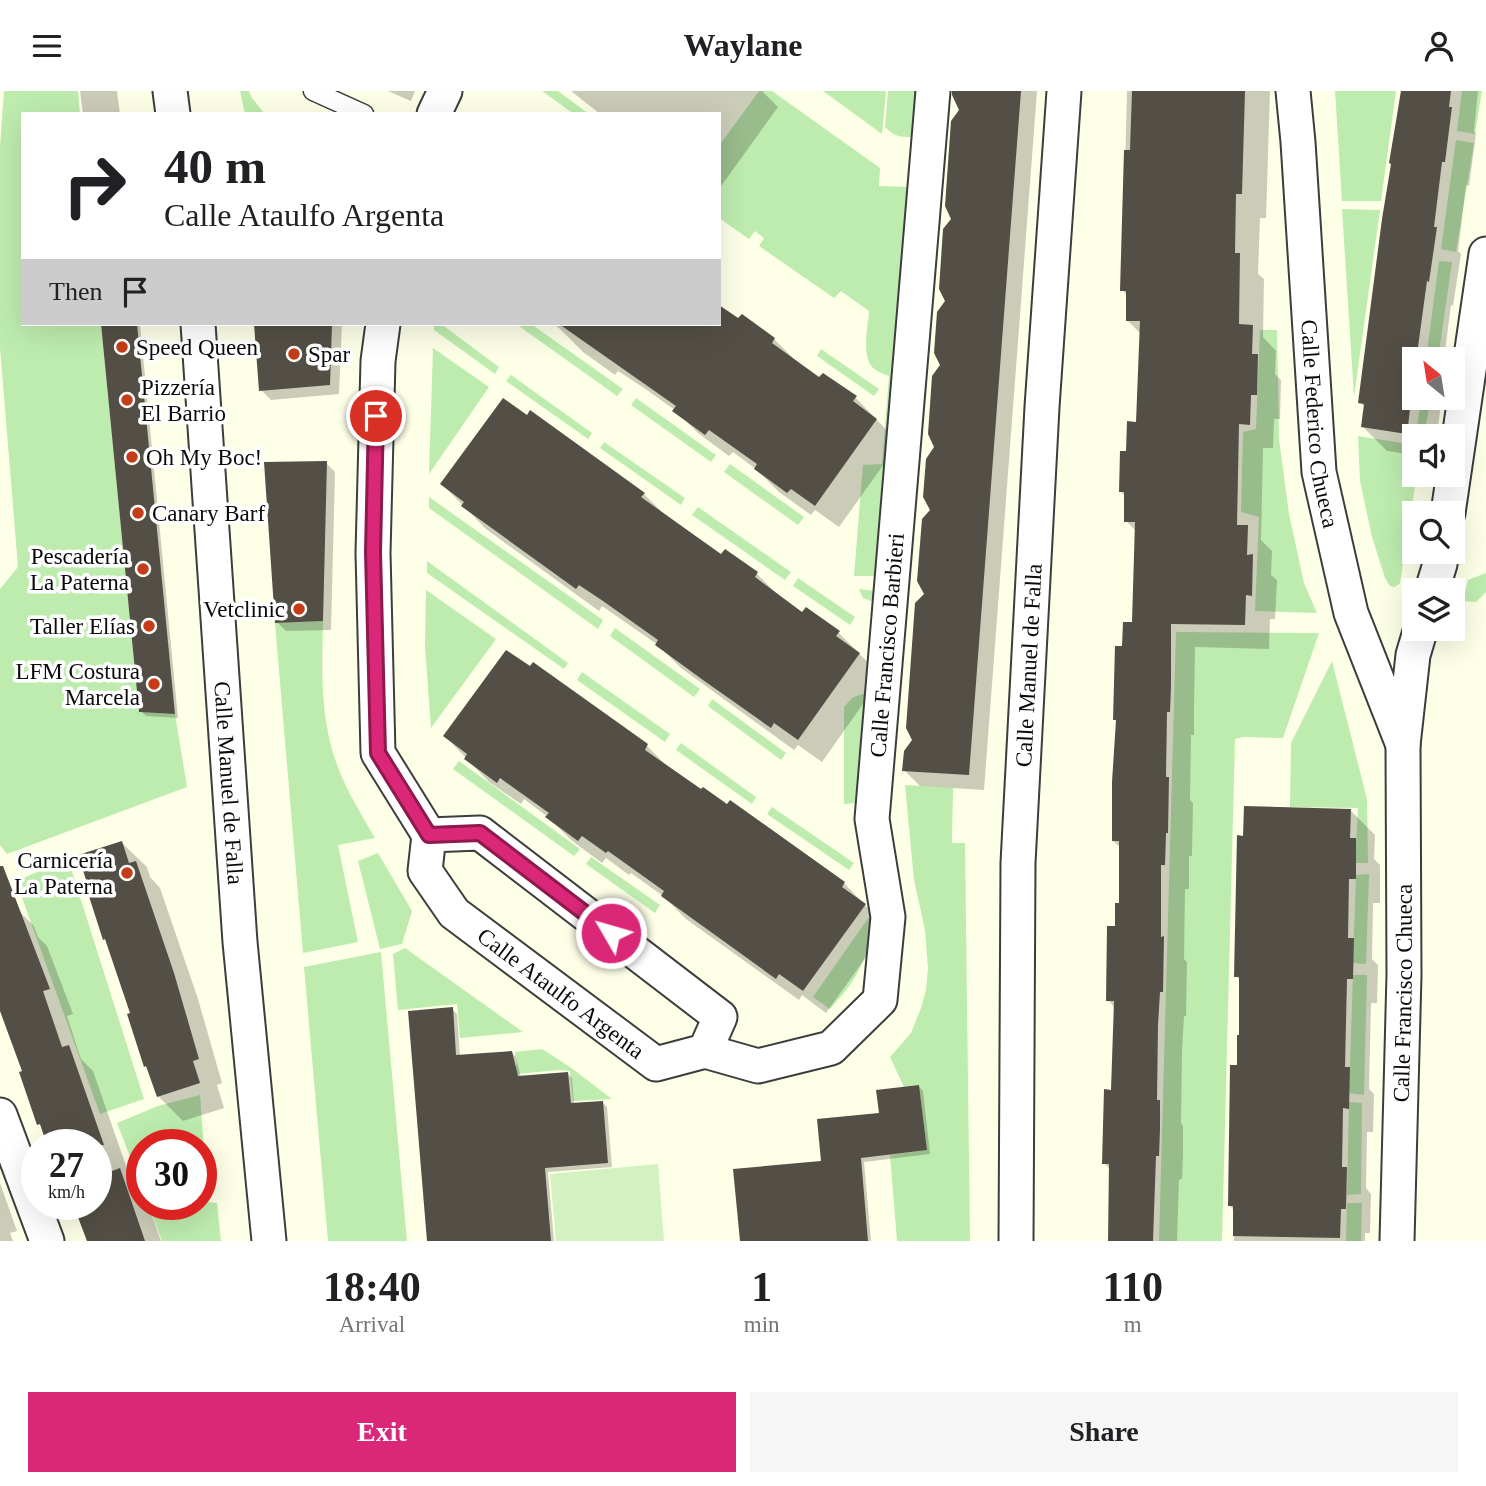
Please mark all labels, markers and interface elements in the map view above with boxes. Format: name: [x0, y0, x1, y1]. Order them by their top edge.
icon: menu: [28, 27, 66, 65]
text: Waylane: [683, 27, 803, 63]
icon: person: [1420, 27, 1458, 65]
text: 40 m: [164, 139, 266, 194]
icon: right: [49, 140, 140, 231]
text: Calle Ataulfo Argenta: [164, 197, 444, 233]
icon: arrive: [116, 273, 154, 311]
text: Then: [49, 277, 102, 306]
street label: Calle Federico Chueca: [1296, 319, 1343, 530]
place label: Speed Queen: [136, 335, 258, 360]
marker: Speed Queen: [114, 339, 130, 355]
place label: Spar: [308, 342, 351, 367]
marker: Spar: [286, 346, 302, 362]
north arrow: [1402, 347, 1465, 409]
map controls: [1402, 347, 1465, 641]
place label: Pizzería El Barrio: [141, 375, 226, 426]
pin: [346, 386, 406, 446]
marker: Pizzería El Barrio: [119, 392, 135, 408]
icon: arrive: [357, 397, 395, 435]
button: sound: [1402, 424, 1465, 487]
place label: Oh My Boc!: [146, 445, 262, 470]
marker: Oh My Boc!: [124, 449, 140, 465]
place label: Canary Barf: [152, 501, 265, 526]
button: search: [1402, 501, 1465, 564]
marker: Canary Barf: [130, 505, 146, 521]
street label: Calle Francisco Barbieri: [865, 532, 909, 758]
place label: Pescadería La Paterna: [30, 544, 129, 595]
marker: Pescadería La Paterna: [135, 561, 151, 577]
street label: Calle Manuel de Falla: [1011, 563, 1047, 768]
button: layers: [1402, 578, 1465, 641]
place label: Vetclinic: [203, 597, 285, 622]
marker: Vetclinic: [291, 601, 307, 617]
place label: Taller Elías: [30, 614, 135, 639]
marker: Taller Elías: [141, 618, 157, 634]
place label: LFM Costura Marcela: [15, 659, 140, 710]
marker: LFM Costura Marcela: [146, 676, 162, 692]
street label: Calle Manuel de Falla: [209, 680, 248, 886]
place label: Carnicería La Paterna: [14, 848, 113, 899]
marker: Carnicería La Paterna: [119, 865, 135, 881]
street label: Calle Francisco Chueca: [1389, 884, 1417, 1103]
position arrow: [574, 896, 648, 970]
street label: Calle Ataulfo Argenta: [473, 923, 649, 1064]
speed limit sign: 30: [126, 1129, 217, 1220]
text: 27: [49, 1146, 84, 1185]
text: km/h: [48, 1182, 85, 1202]
text: 18:40: [323, 1264, 421, 1310]
text: 1: [751, 1264, 772, 1310]
text: 110: [1102, 1264, 1163, 1310]
text: Arrival: [339, 1312, 405, 1337]
text: min: [744, 1312, 780, 1337]
text: m: [1124, 1312, 1142, 1337]
button: Exit: [28, 1392, 736, 1472]
button: Share: [750, 1392, 1458, 1472]

